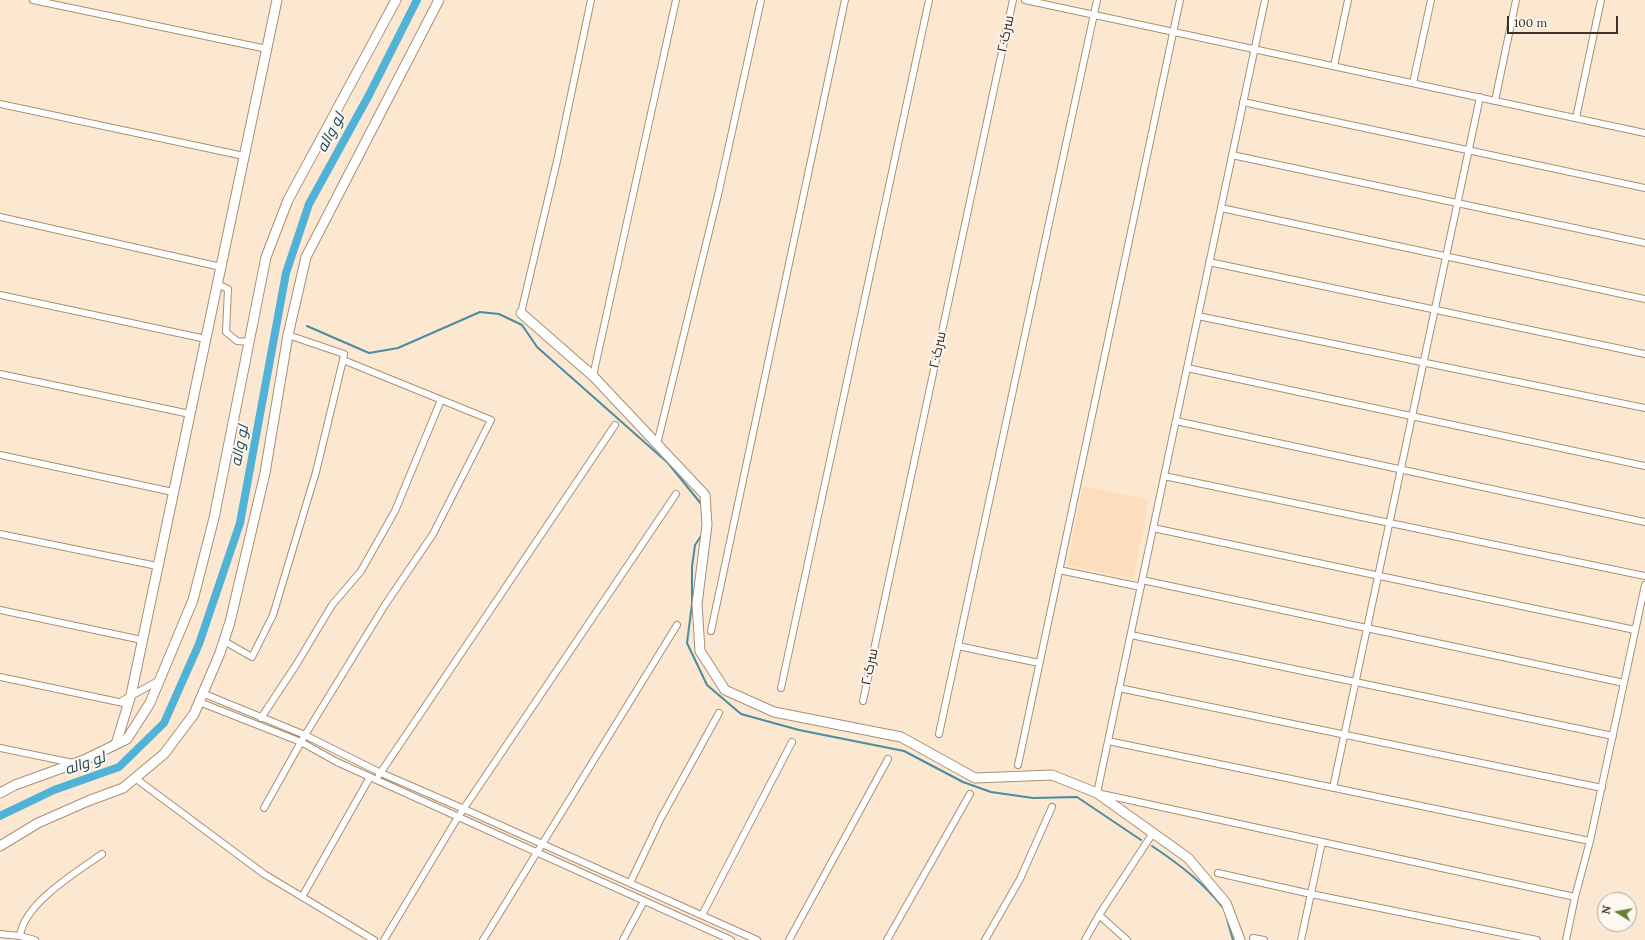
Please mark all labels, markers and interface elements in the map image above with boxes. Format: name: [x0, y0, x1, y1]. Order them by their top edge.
scale bar: [1509, 8, 1620, 34]
street label: سرک۲۰: [994, 14, 1018, 54]
text: 100 m: [1514, 15, 1547, 30]
water label: لو واله: [313, 110, 349, 156]
street label: سرک۲۰: [926, 330, 950, 370]
water label: لو واله: [227, 424, 253, 468]
street label: سرک۲۰: [858, 647, 882, 687]
water label: لو واله: [62, 749, 108, 779]
north arrow: [1597, 892, 1637, 932]
text: N: [1599, 904, 1614, 915]

